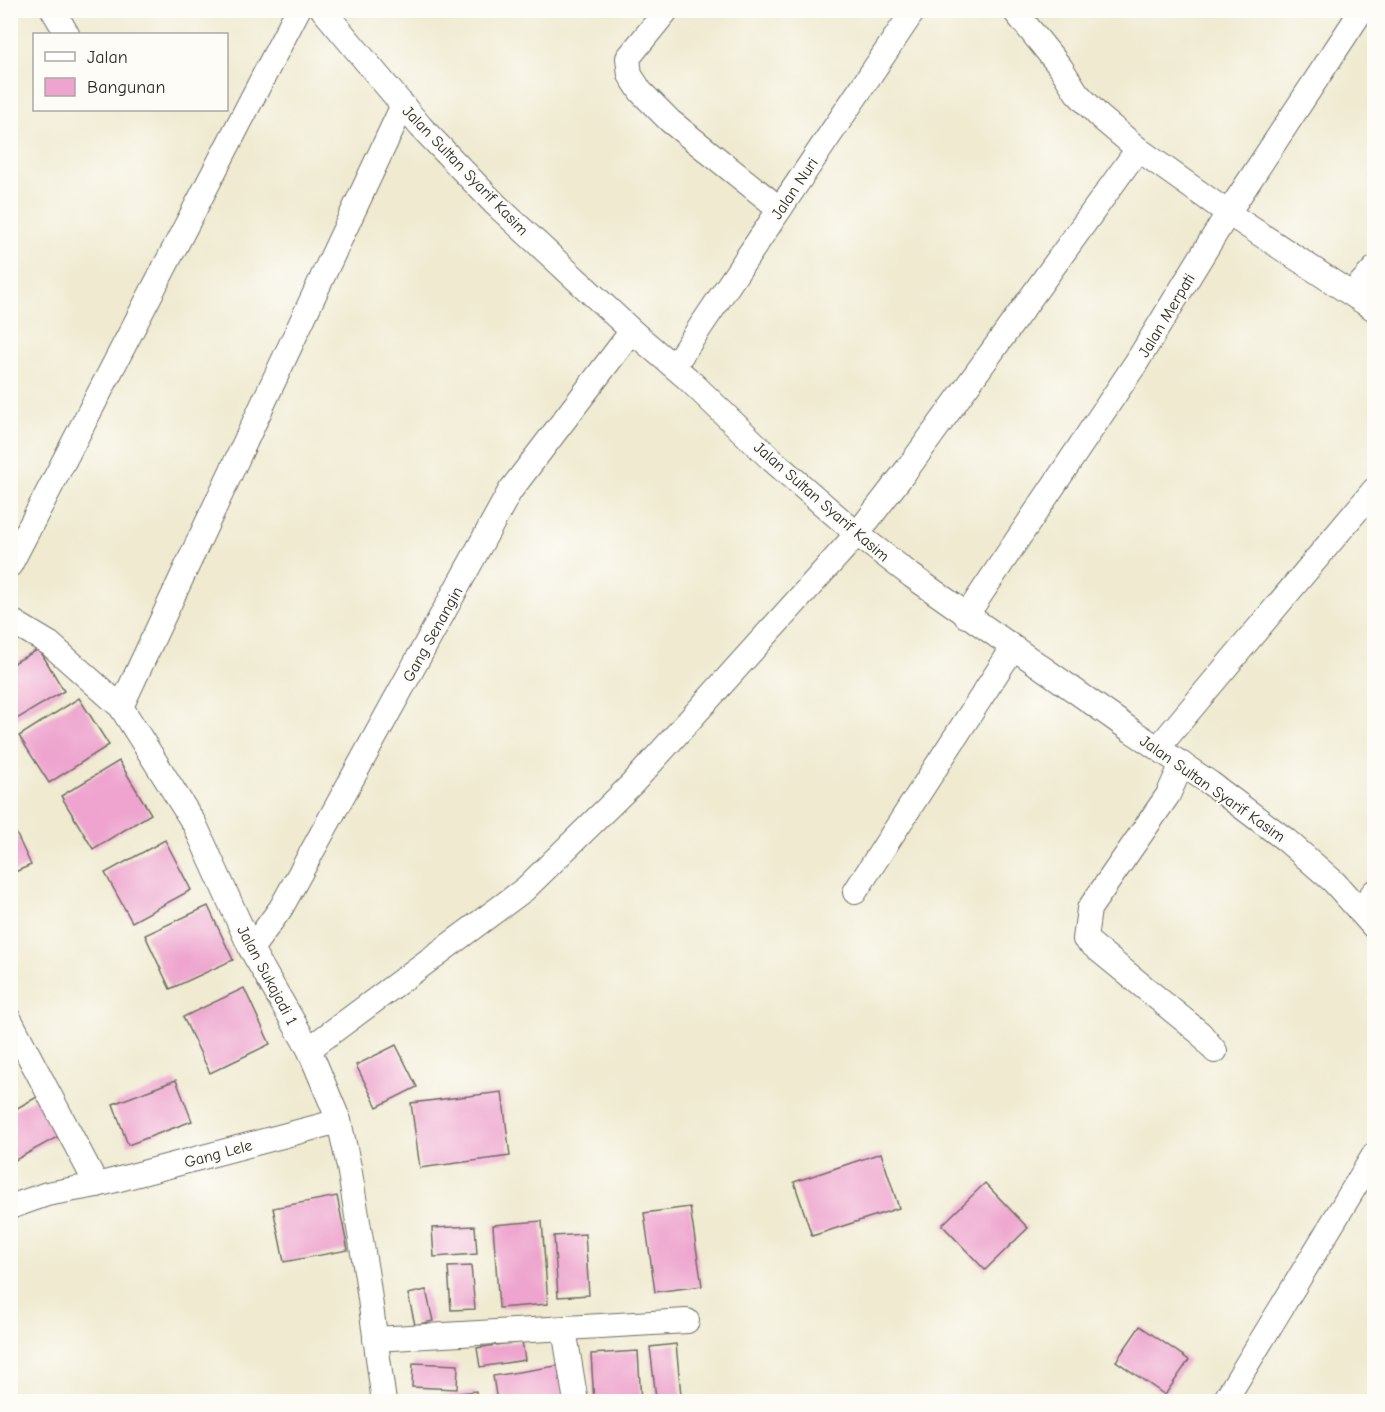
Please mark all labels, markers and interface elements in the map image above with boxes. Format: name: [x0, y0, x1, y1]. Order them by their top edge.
legend: [33, 33, 228, 111]
text: Jalan: [87, 47, 128, 68]
text: Bangunan: [87, 77, 165, 98]
street label: Jalan Sultan Syarif Kasim: [399, 102, 532, 239]
street label: Jalan Nuri: [768, 154, 822, 223]
street label: Jalan Merpati: [1135, 270, 1199, 361]
street label: Jalan Sultan Syarif Kasim: [750, 438, 893, 565]
street label: Gang Senangin: [399, 584, 466, 685]
street label: Jalan Sultan Syarif Kasim: [1136, 732, 1288, 846]
street label: Jalan Sukajadi 1: [233, 923, 301, 1028]
street label: Gang Lele: [182, 1136, 254, 1172]

